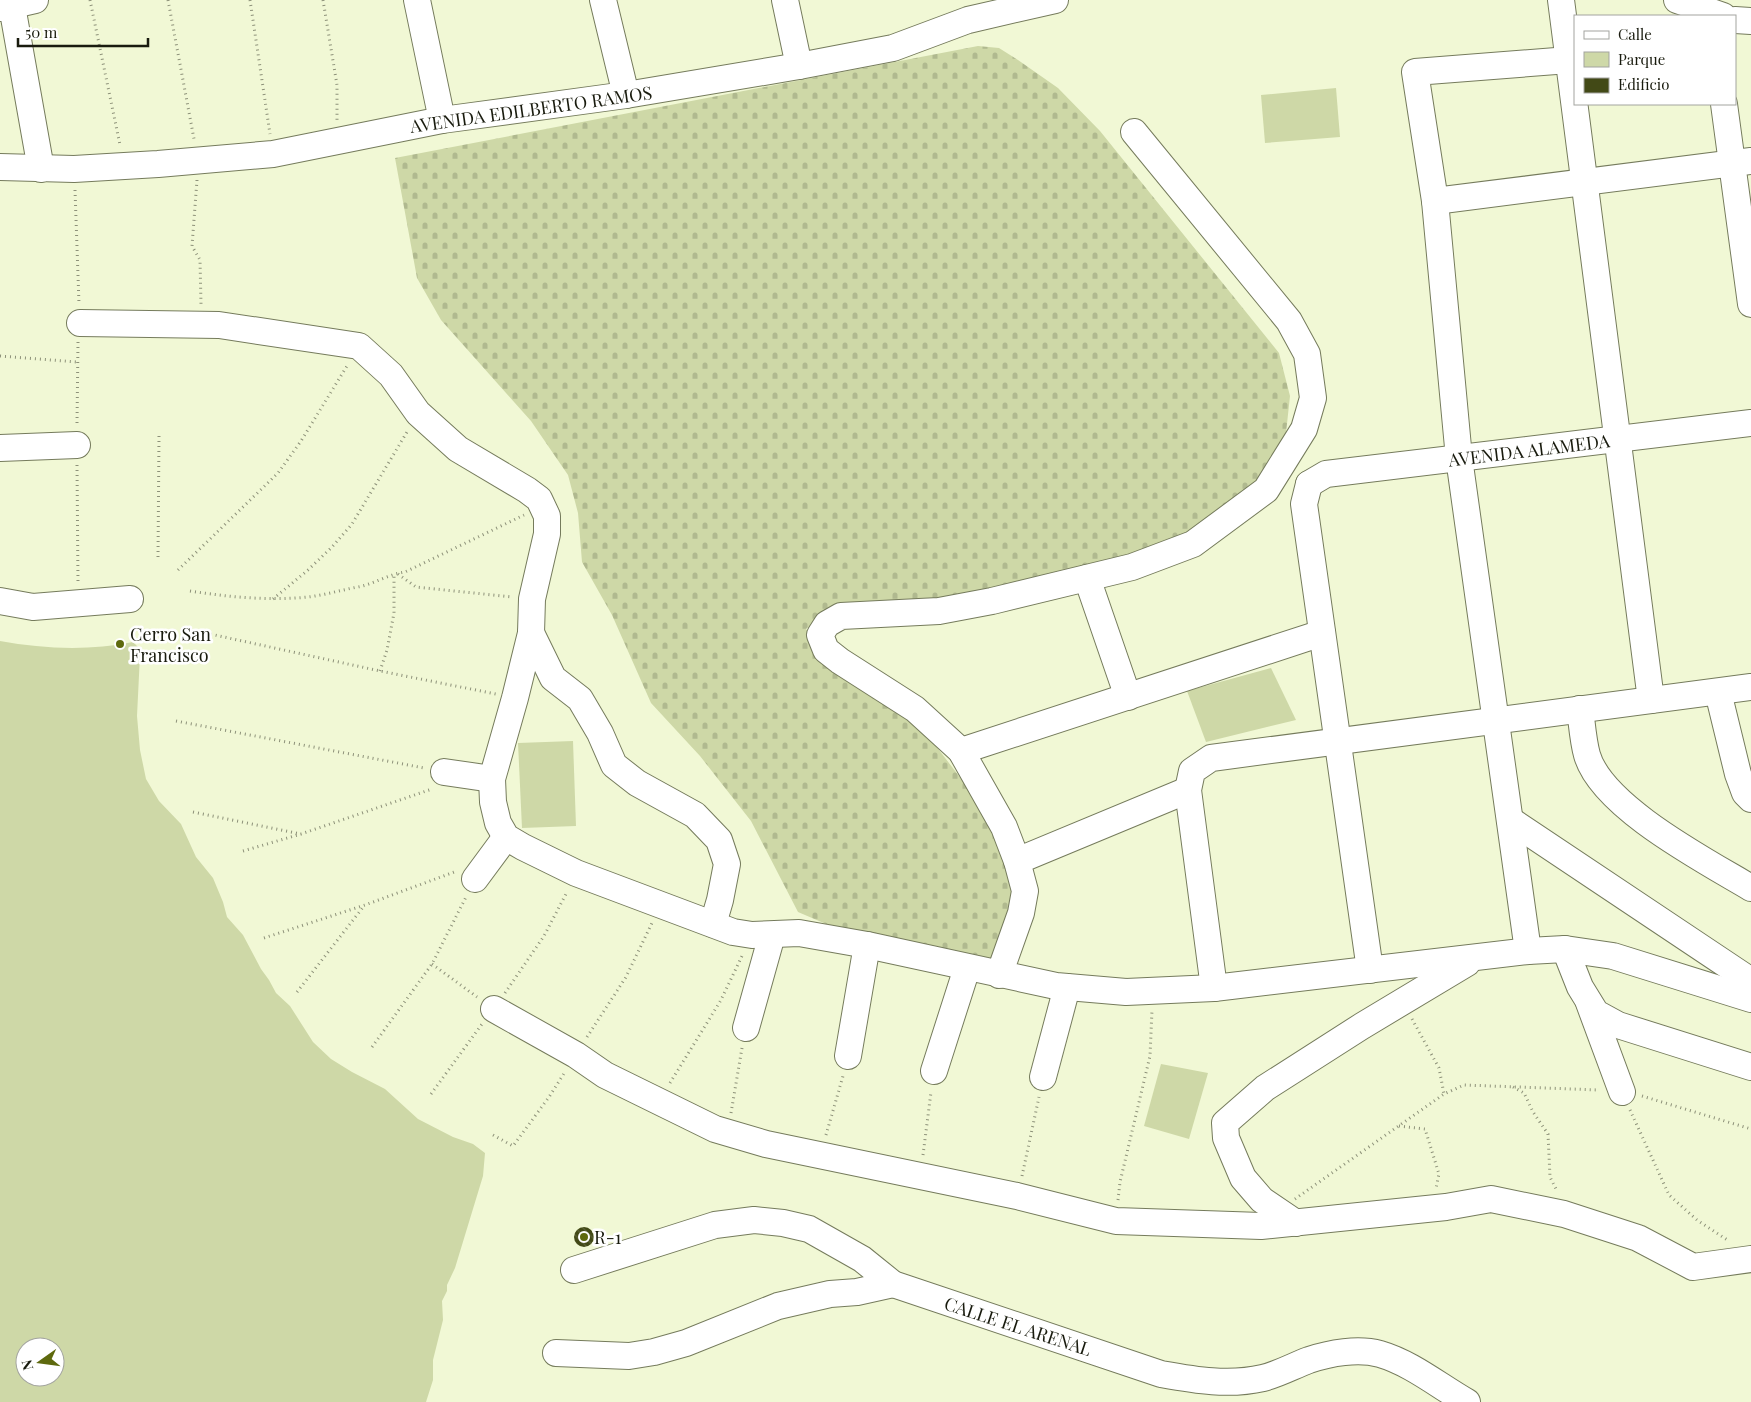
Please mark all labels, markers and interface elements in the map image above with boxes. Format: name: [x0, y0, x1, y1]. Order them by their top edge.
scale bar: [18, 15, 148, 47]
legend: [1574, 15, 1736, 105]
text: 50 m: [25, 22, 58, 42]
text: Calle: [1618, 24, 1652, 44]
text: Parque: [1618, 49, 1665, 69]
text: Edificio: [1618, 74, 1669, 94]
street label: AVENIDA EDILBERTO RAMOS: [407, 80, 654, 138]
street label: AVENIDA ALAMEDA: [1446, 428, 1612, 472]
place label: Cerro San Francisco: [130, 622, 211, 667]
marker: Cerro San Francisco: [114, 638, 126, 650]
place label: R-1: [594, 1225, 622, 1249]
marker: R-1: [578, 1231, 590, 1243]
street label: CALLE EL ARENAL: [941, 1291, 1095, 1361]
north arrow: [15, 1337, 65, 1387]
text: N: [16, 1358, 37, 1372]

